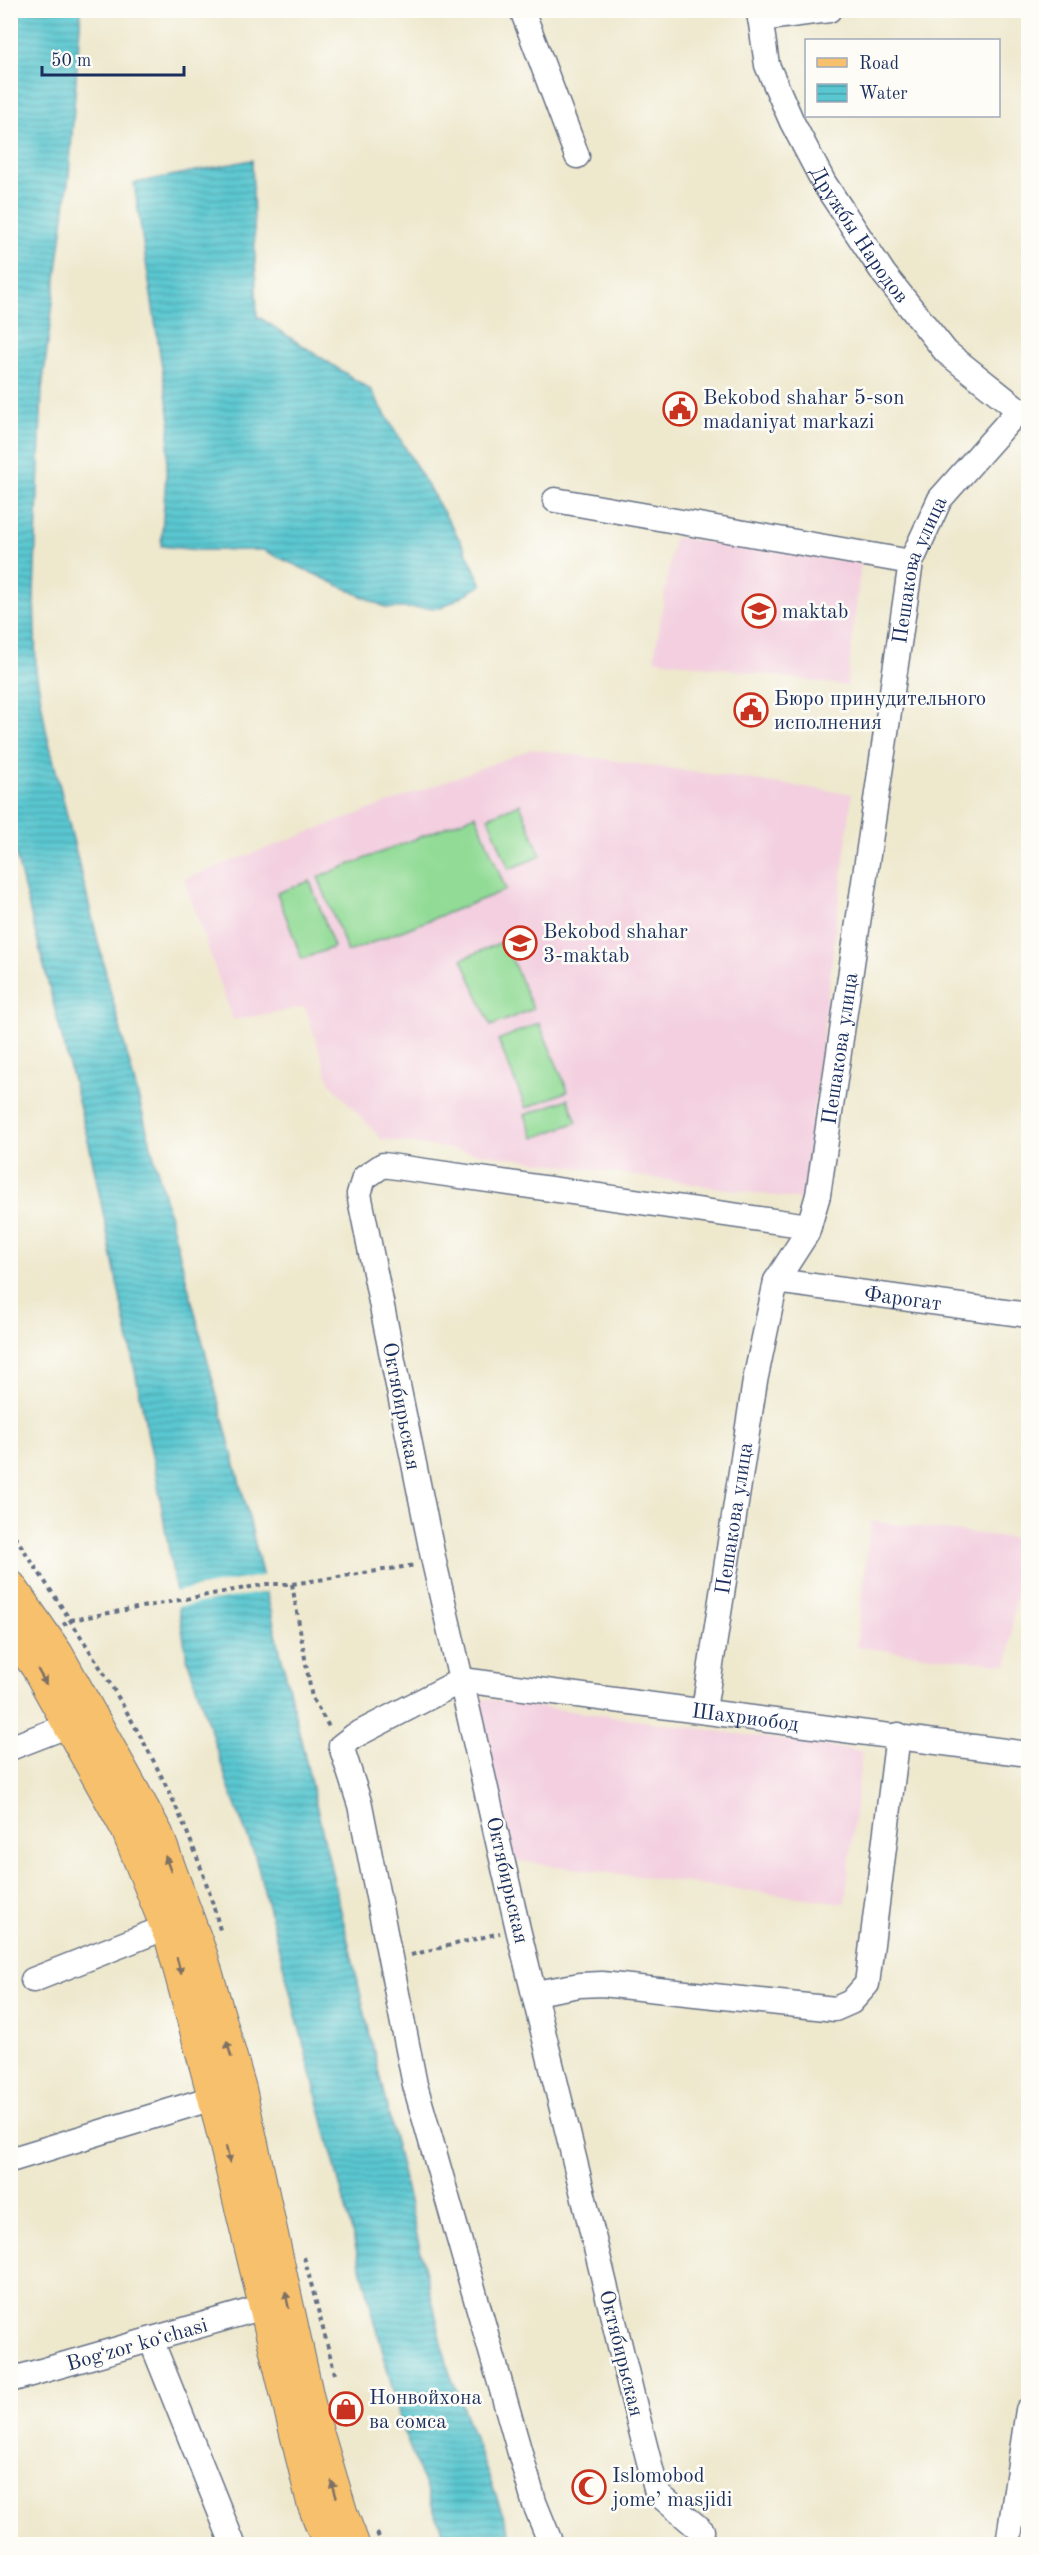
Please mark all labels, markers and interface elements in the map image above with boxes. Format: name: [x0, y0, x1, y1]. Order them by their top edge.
scale bar: [42, 39, 184, 77]
legend: [805, 39, 1000, 117]
text: 50 m: [51, 52, 91, 70]
text: Road: [859, 55, 899, 73]
text: Water: [859, 85, 908, 103]
street label: Дружбы Народов: [805, 163, 912, 308]
place label: Bekobod shahar 5-son madaniyat markazi: [703, 388, 905, 433]
public building icon: Bekobod shahar 5-son madaniyat markazi: [662, 391, 698, 427]
street label: Пешакова улица: [890, 494, 952, 645]
school or university icon: maktab: [741, 593, 777, 629]
place label: maktab: [782, 602, 848, 623]
place label: Бюро принудительного исполнения: [774, 689, 986, 734]
public building icon: Бюро принудительного исполнения: [733, 692, 769, 728]
place label: Bekobod shahar 3-maktab: [543, 922, 688, 967]
school or university icon: Bekobod shahar 3-maktab: [502, 925, 538, 961]
street label: Пешакова улица: [819, 971, 863, 1126]
street label: Фарогат: [863, 1284, 943, 1315]
street label: Октябирьская: [378, 1341, 423, 1472]
street label: Пешакова улица: [713, 1441, 757, 1596]
one-way arrow: [37, 1669, 48, 1685]
street label: Шахриобод: [690, 1701, 800, 1736]
street label: Октябирьская: [482, 1815, 531, 1946]
one-way arrow: [163, 1855, 172, 1873]
one-way arrow: [174, 1957, 184, 1975]
one-way arrow: [223, 2040, 233, 2058]
one-way arrow: [224, 2146, 234, 2164]
street label: Октябирьская: [595, 2288, 646, 2419]
one-way arrow: [281, 2291, 291, 2310]
street label: Bogʻzor koʻchasi: [64, 2315, 210, 2376]
place label: Нонвойхона ва сомса: [369, 2388, 482, 2433]
shop icon: Нонвойхона ва сомса: [328, 2391, 364, 2427]
place label: Islomobod jome’ masjidi: [611, 2466, 732, 2511]
mosque icon: Islomobod jome’ masjidi: [571, 2469, 607, 2505]
one-way arrow: [329, 2480, 338, 2498]

